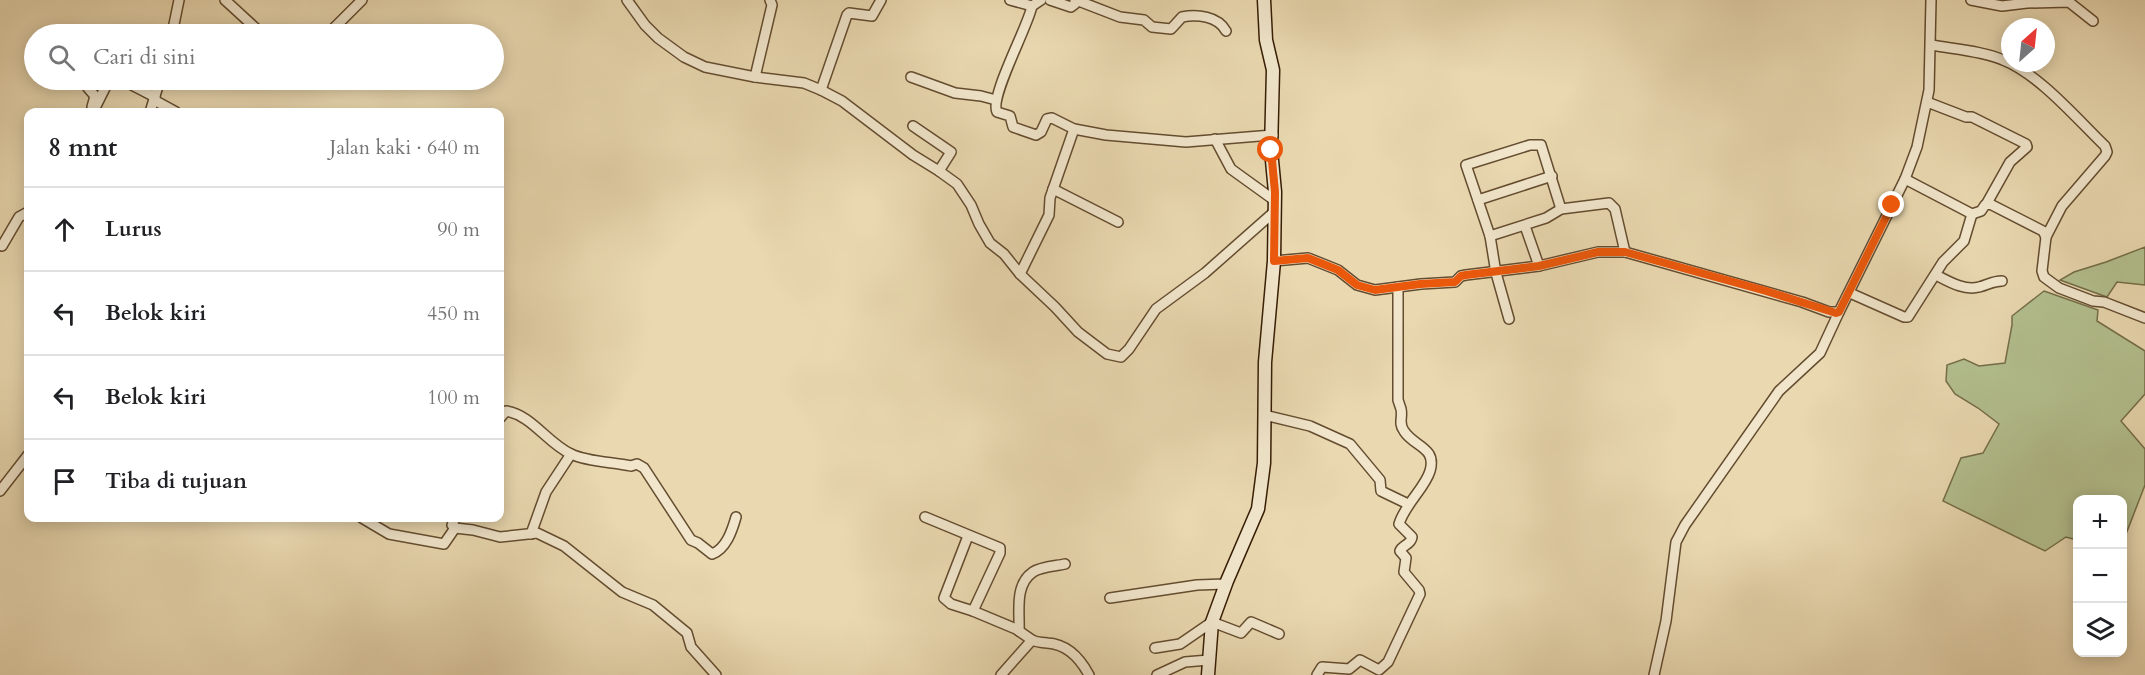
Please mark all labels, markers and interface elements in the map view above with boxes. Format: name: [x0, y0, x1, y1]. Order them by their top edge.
north arrow: [2001, 18, 2055, 72]
search box: [24, 24, 504, 90]
icon: search: [45, 41, 78, 74]
text: Cari di sini: [93, 42, 196, 72]
text: 8 mnt: [48, 130, 117, 165]
text: Jalan kaki · 640 m: [330, 134, 480, 161]
route start: [1257, 136, 1283, 162]
route end: [1878, 191, 1904, 217]
icon: ahead: [48, 213, 81, 246]
text: Lurus: [105, 214, 162, 244]
text: 90 m: [437, 216, 480, 243]
icon: left: [48, 297, 81, 330]
text: Belok kiri: [105, 298, 206, 328]
text: 450 m: [427, 300, 480, 327]
icon: left: [48, 381, 81, 414]
text: Belok kiri: [105, 382, 206, 412]
text: 100 m: [427, 384, 480, 411]
icon: arrive: [48, 465, 81, 498]
text: Tiba di tujuan: [105, 466, 247, 496]
map controls: [2073, 495, 2127, 657]
button: +: [2073, 495, 2127, 549]
button: −: [2073, 549, 2127, 603]
button: layers: [2073, 603, 2127, 657]

